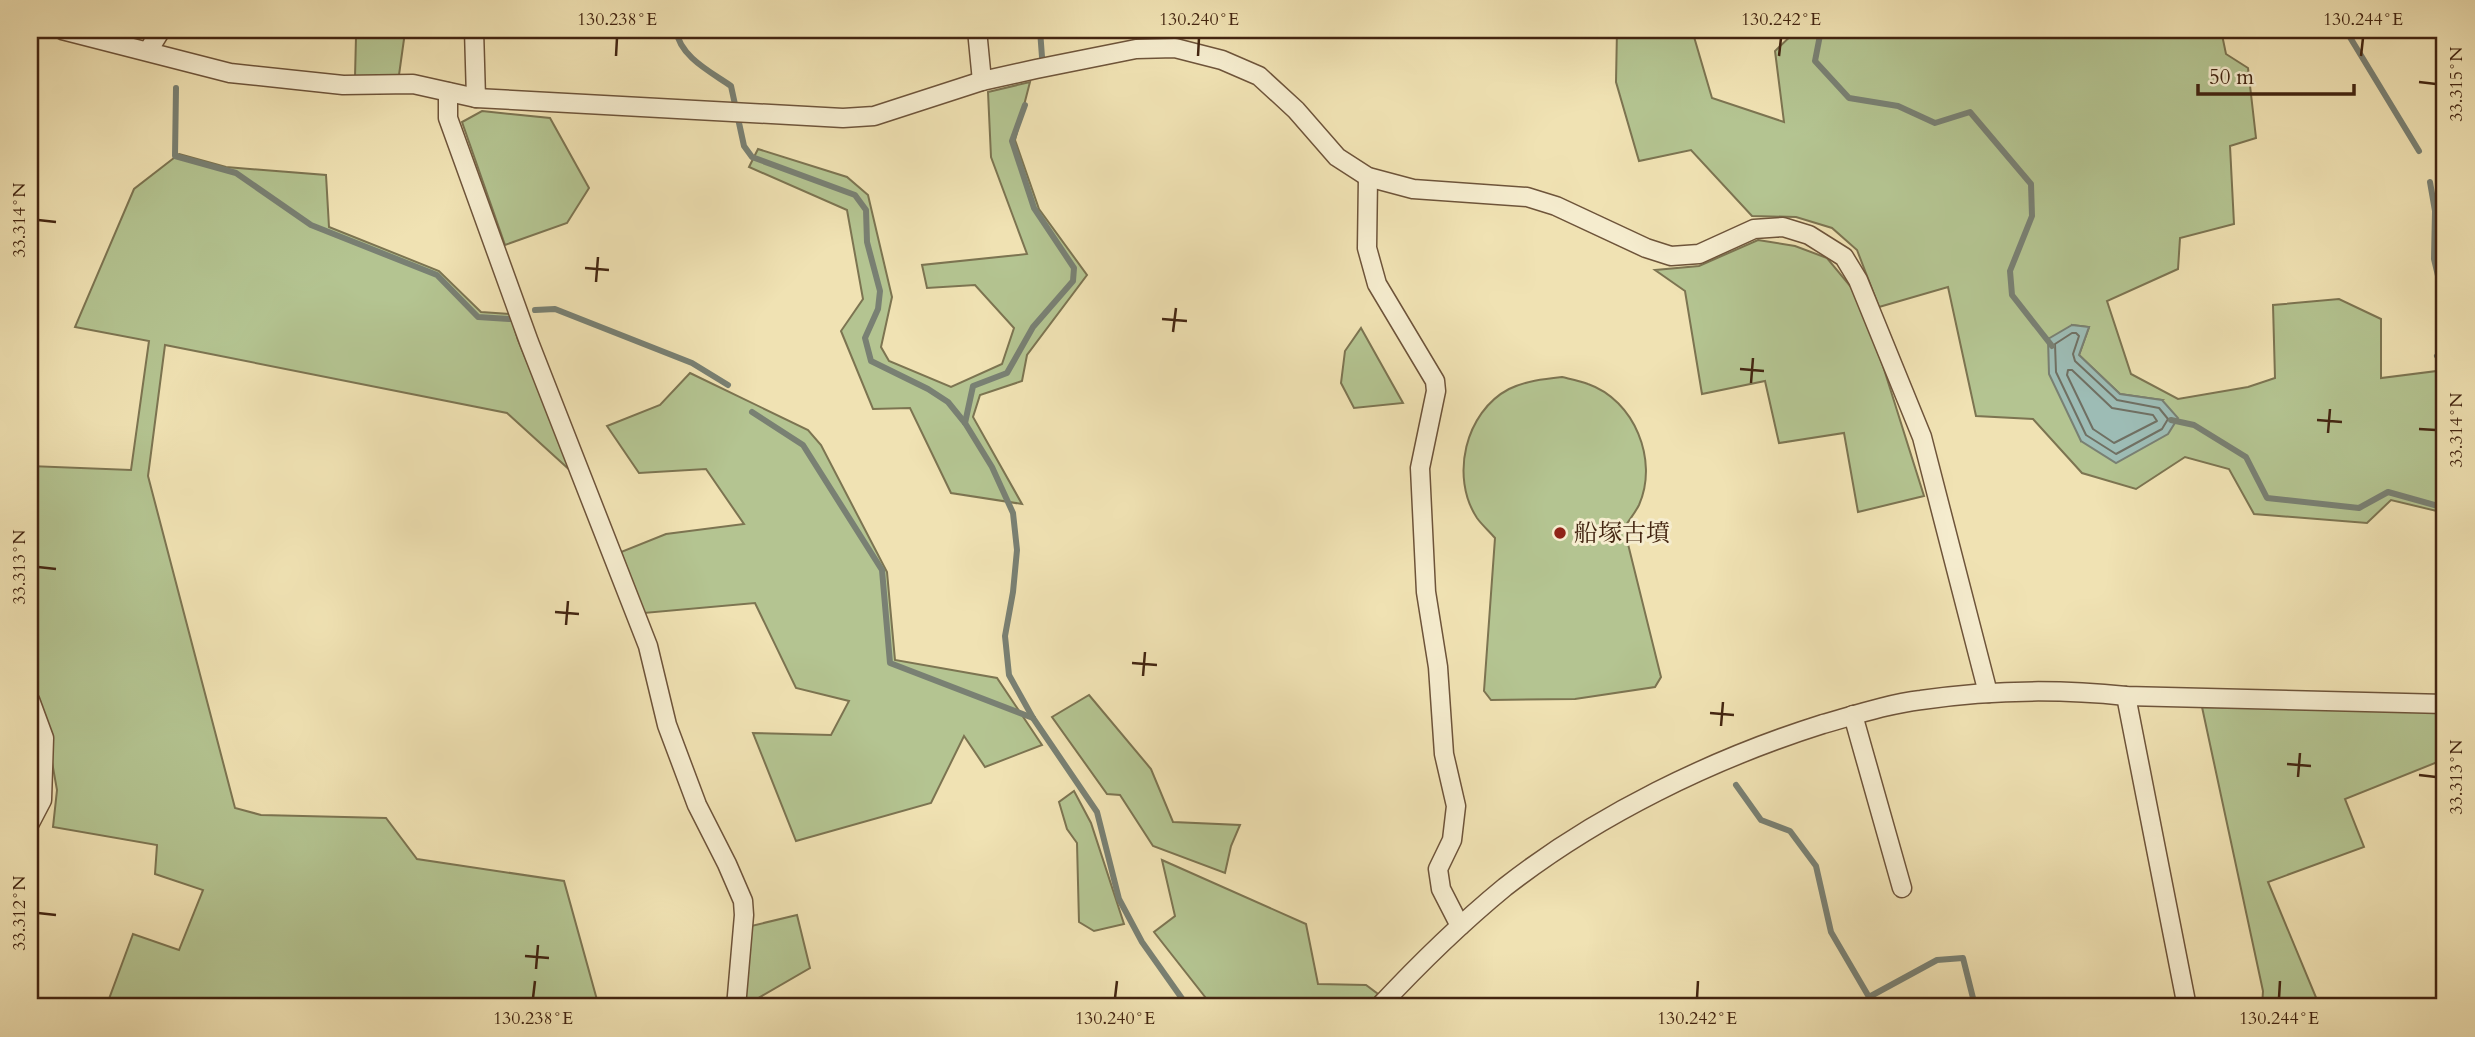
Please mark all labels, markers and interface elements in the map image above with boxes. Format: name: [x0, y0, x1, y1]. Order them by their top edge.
text: 130.238°E: [577, 7, 657, 32]
text: 130.240°E: [1159, 7, 1239, 32]
text: 130.242°E: [1741, 7, 1821, 32]
text: 130.244°E: [2323, 7, 2403, 32]
text: 33.315°N: [2444, 46, 2469, 122]
scale bar: [2198, 52, 2354, 96]
text: 50 m: [2209, 63, 2254, 92]
text: 33.314°N: [7, 182, 32, 258]
text: 33.314°N: [2444, 392, 2469, 468]
place label: 船塚古墳: [1574, 517, 1670, 550]
marker: 船塚古墳: [1552, 525, 1568, 541]
text: 33.313°N: [7, 529, 32, 605]
text: 33.313°N: [2444, 739, 2469, 815]
text: 33.312°N: [7, 875, 32, 951]
text: 130.238°E: [493, 1006, 573, 1031]
text: 130.240°E: [1075, 1006, 1155, 1031]
text: 130.242°E: [1657, 1006, 1737, 1031]
text: 130.244°E: [2239, 1006, 2319, 1031]

